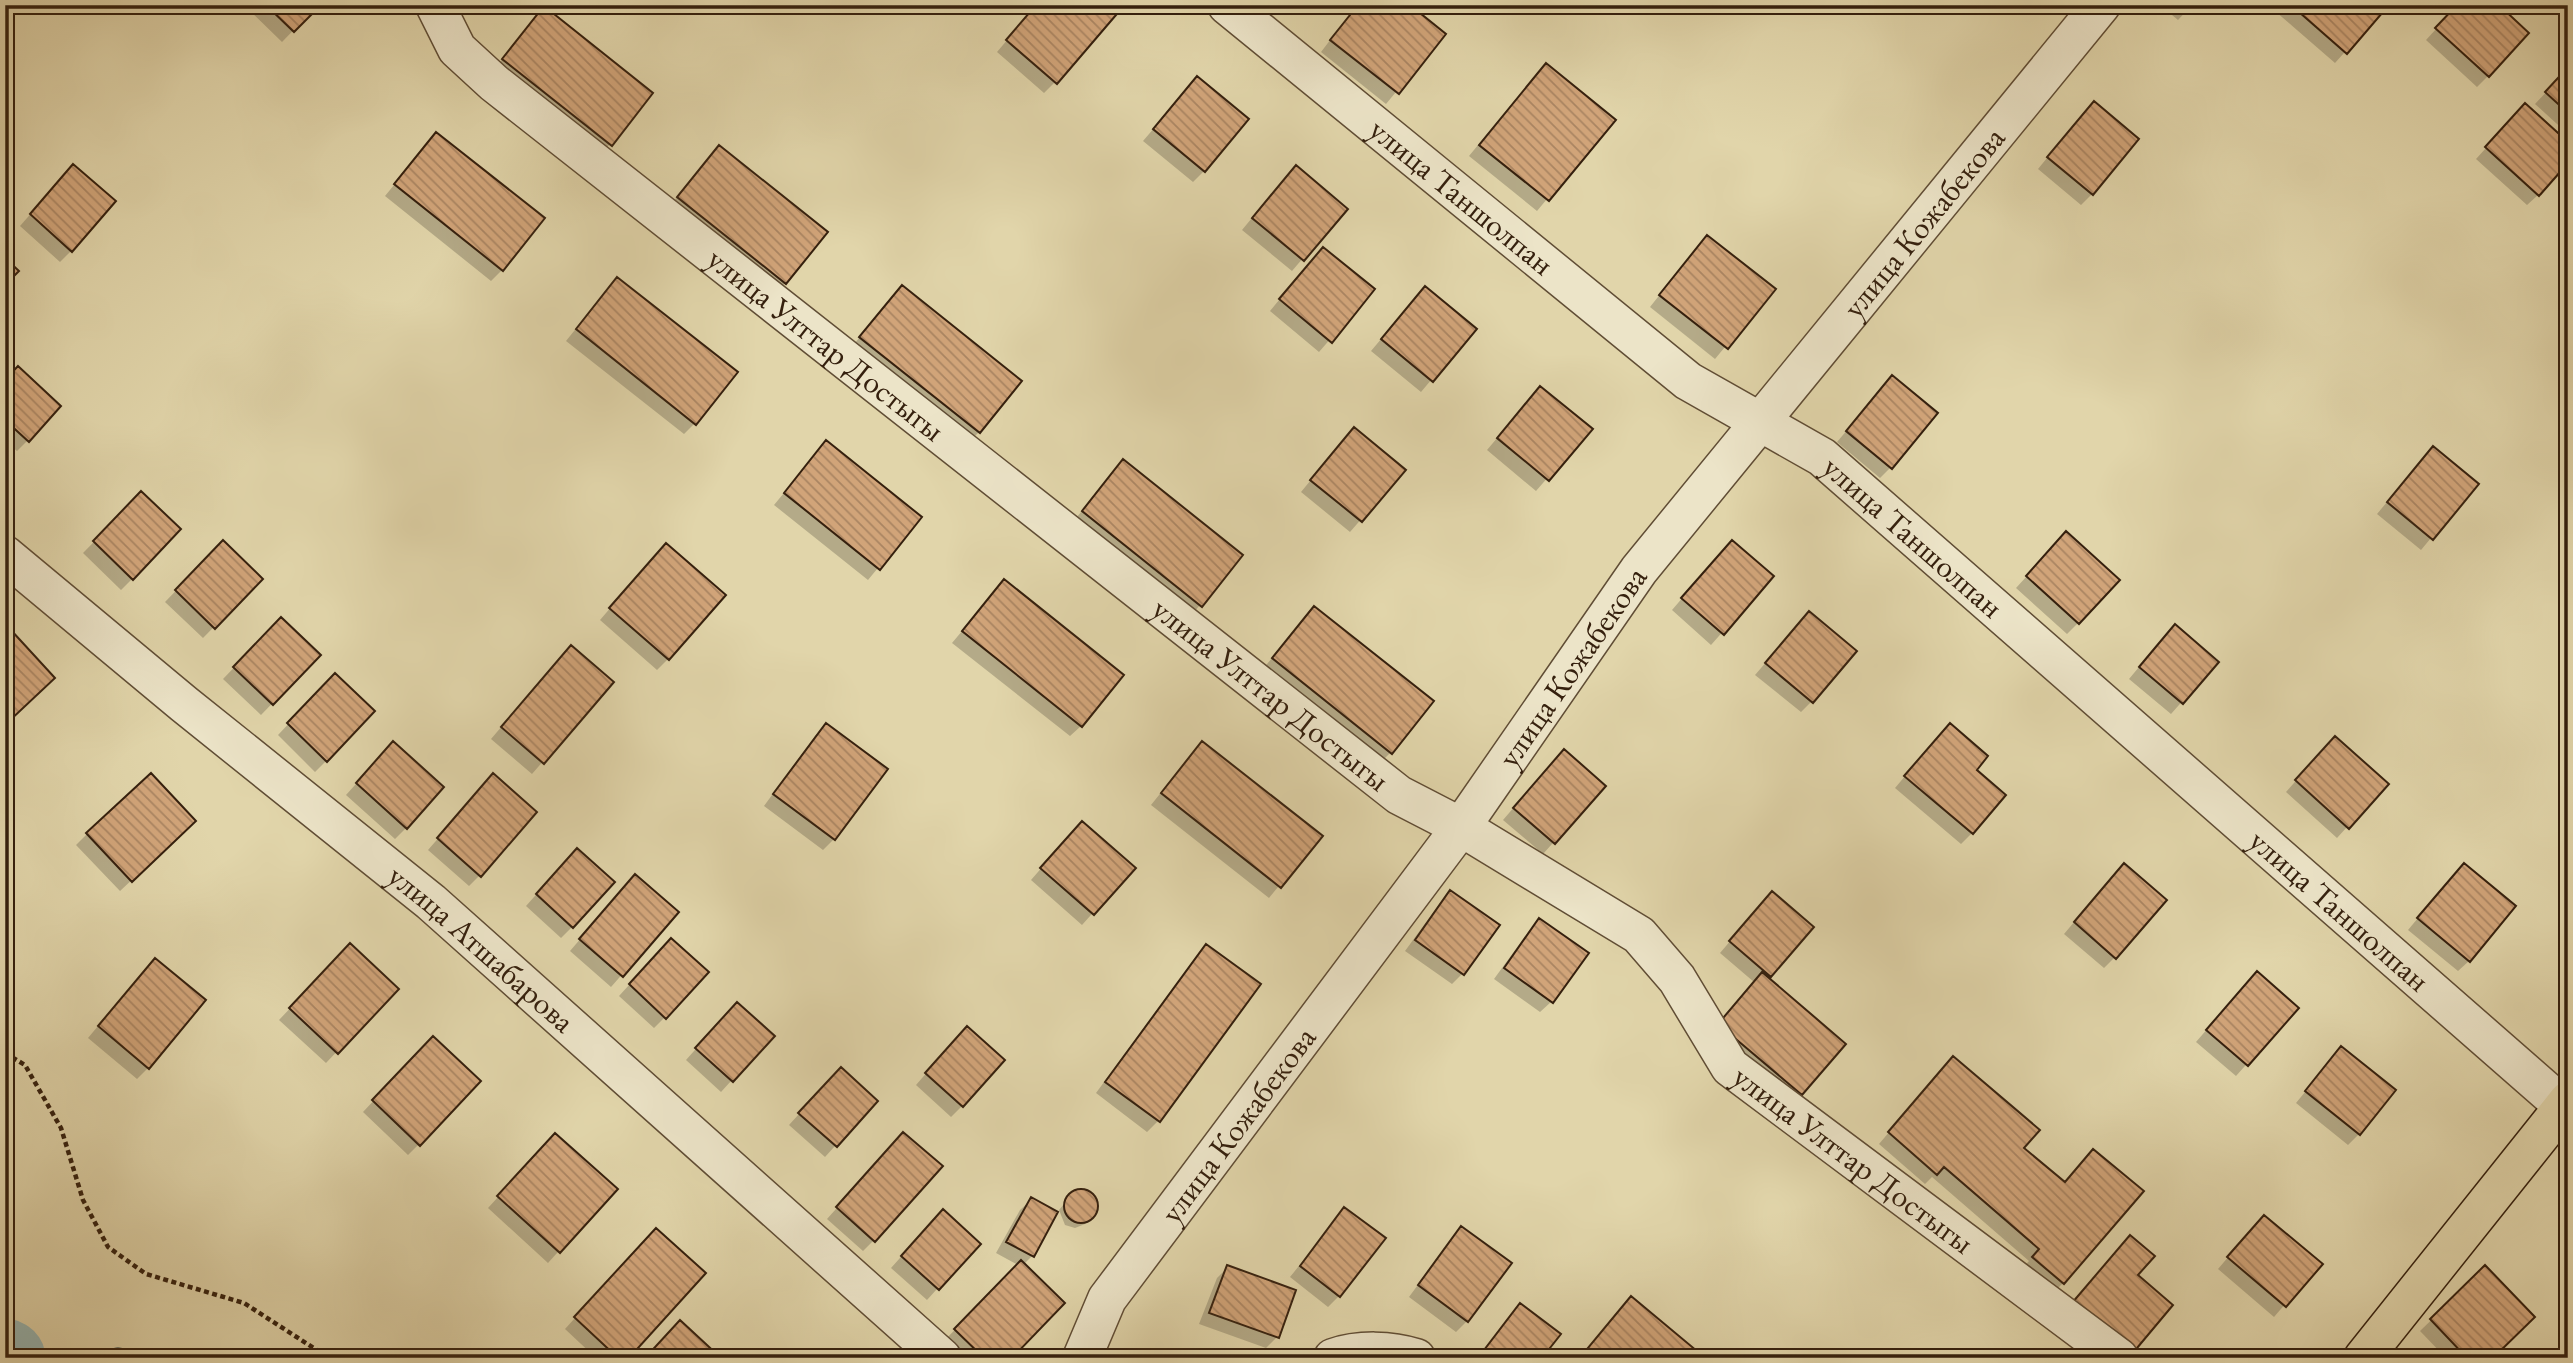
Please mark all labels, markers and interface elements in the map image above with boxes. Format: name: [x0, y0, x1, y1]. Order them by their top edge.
street label: улица Таншолпан: [1361, 109, 1563, 284]
street label: улица Кожабекова: [1833, 118, 2014, 327]
street label: улица Улттар Достыгы: [699, 238, 953, 451]
street label: улица Таншолпан: [1814, 446, 2012, 627]
street label: улица Кожабекова: [1488, 558, 1656, 776]
street label: улица Улттар Достыгы: [1144, 588, 1398, 801]
street label: улица Таншолпан: [2241, 820, 2439, 1001]
street label: улица Атшабарова: [379, 855, 584, 1042]
street label: улица Кожабекова: [1150, 1018, 1325, 1231]
street label: улица Улттар Достыгы: [1724, 1055, 1983, 1263]

